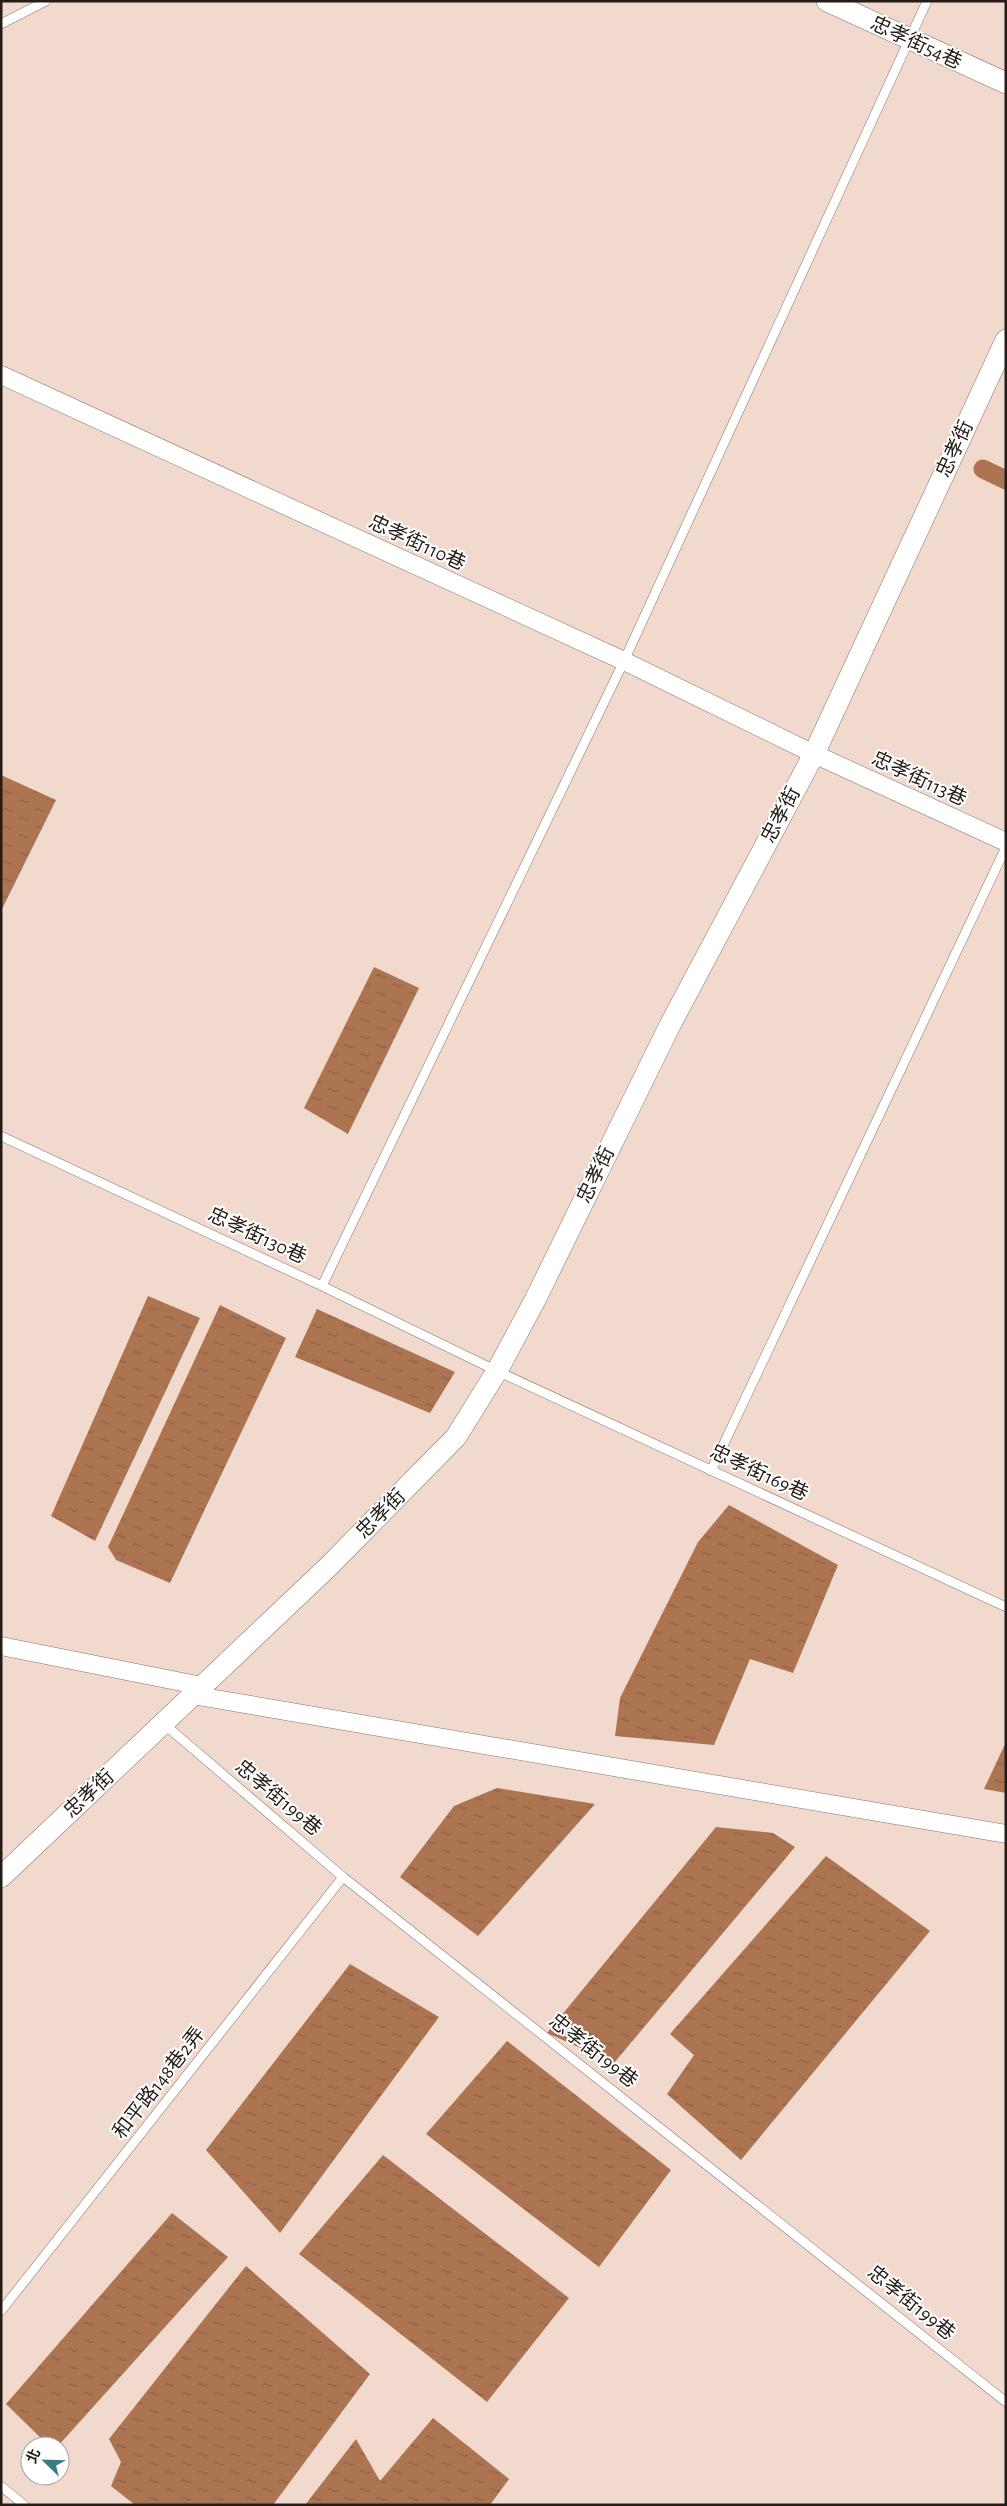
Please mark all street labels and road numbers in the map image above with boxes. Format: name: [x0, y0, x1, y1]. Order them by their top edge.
street label: 忠孝街54巷: [867, 12, 965, 73]
street label: 忠孝街: [932, 417, 977, 480]
street label: 忠孝街110巷: [365, 511, 469, 574]
street label: 忠孝街113巷: [869, 747, 970, 810]
street label: 忠孝街: [757, 783, 804, 846]
street label: 忠孝街: [573, 1143, 618, 1206]
street label: 忠孝街130巷: [205, 1204, 310, 1267]
street label: 忠孝街169巷: [707, 1441, 812, 1504]
street label: 忠孝街: [352, 1485, 409, 1542]
street label: 忠孝街199巷: [231, 1756, 326, 1840]
street label: 忠孝街: [60, 1765, 118, 1822]
street label: 忠孝街199巷: [545, 2010, 641, 2091]
street label: 和平路148巷2弄: [109, 2023, 208, 2142]
street label: 忠孝街199巷: [864, 2261, 959, 2344]

